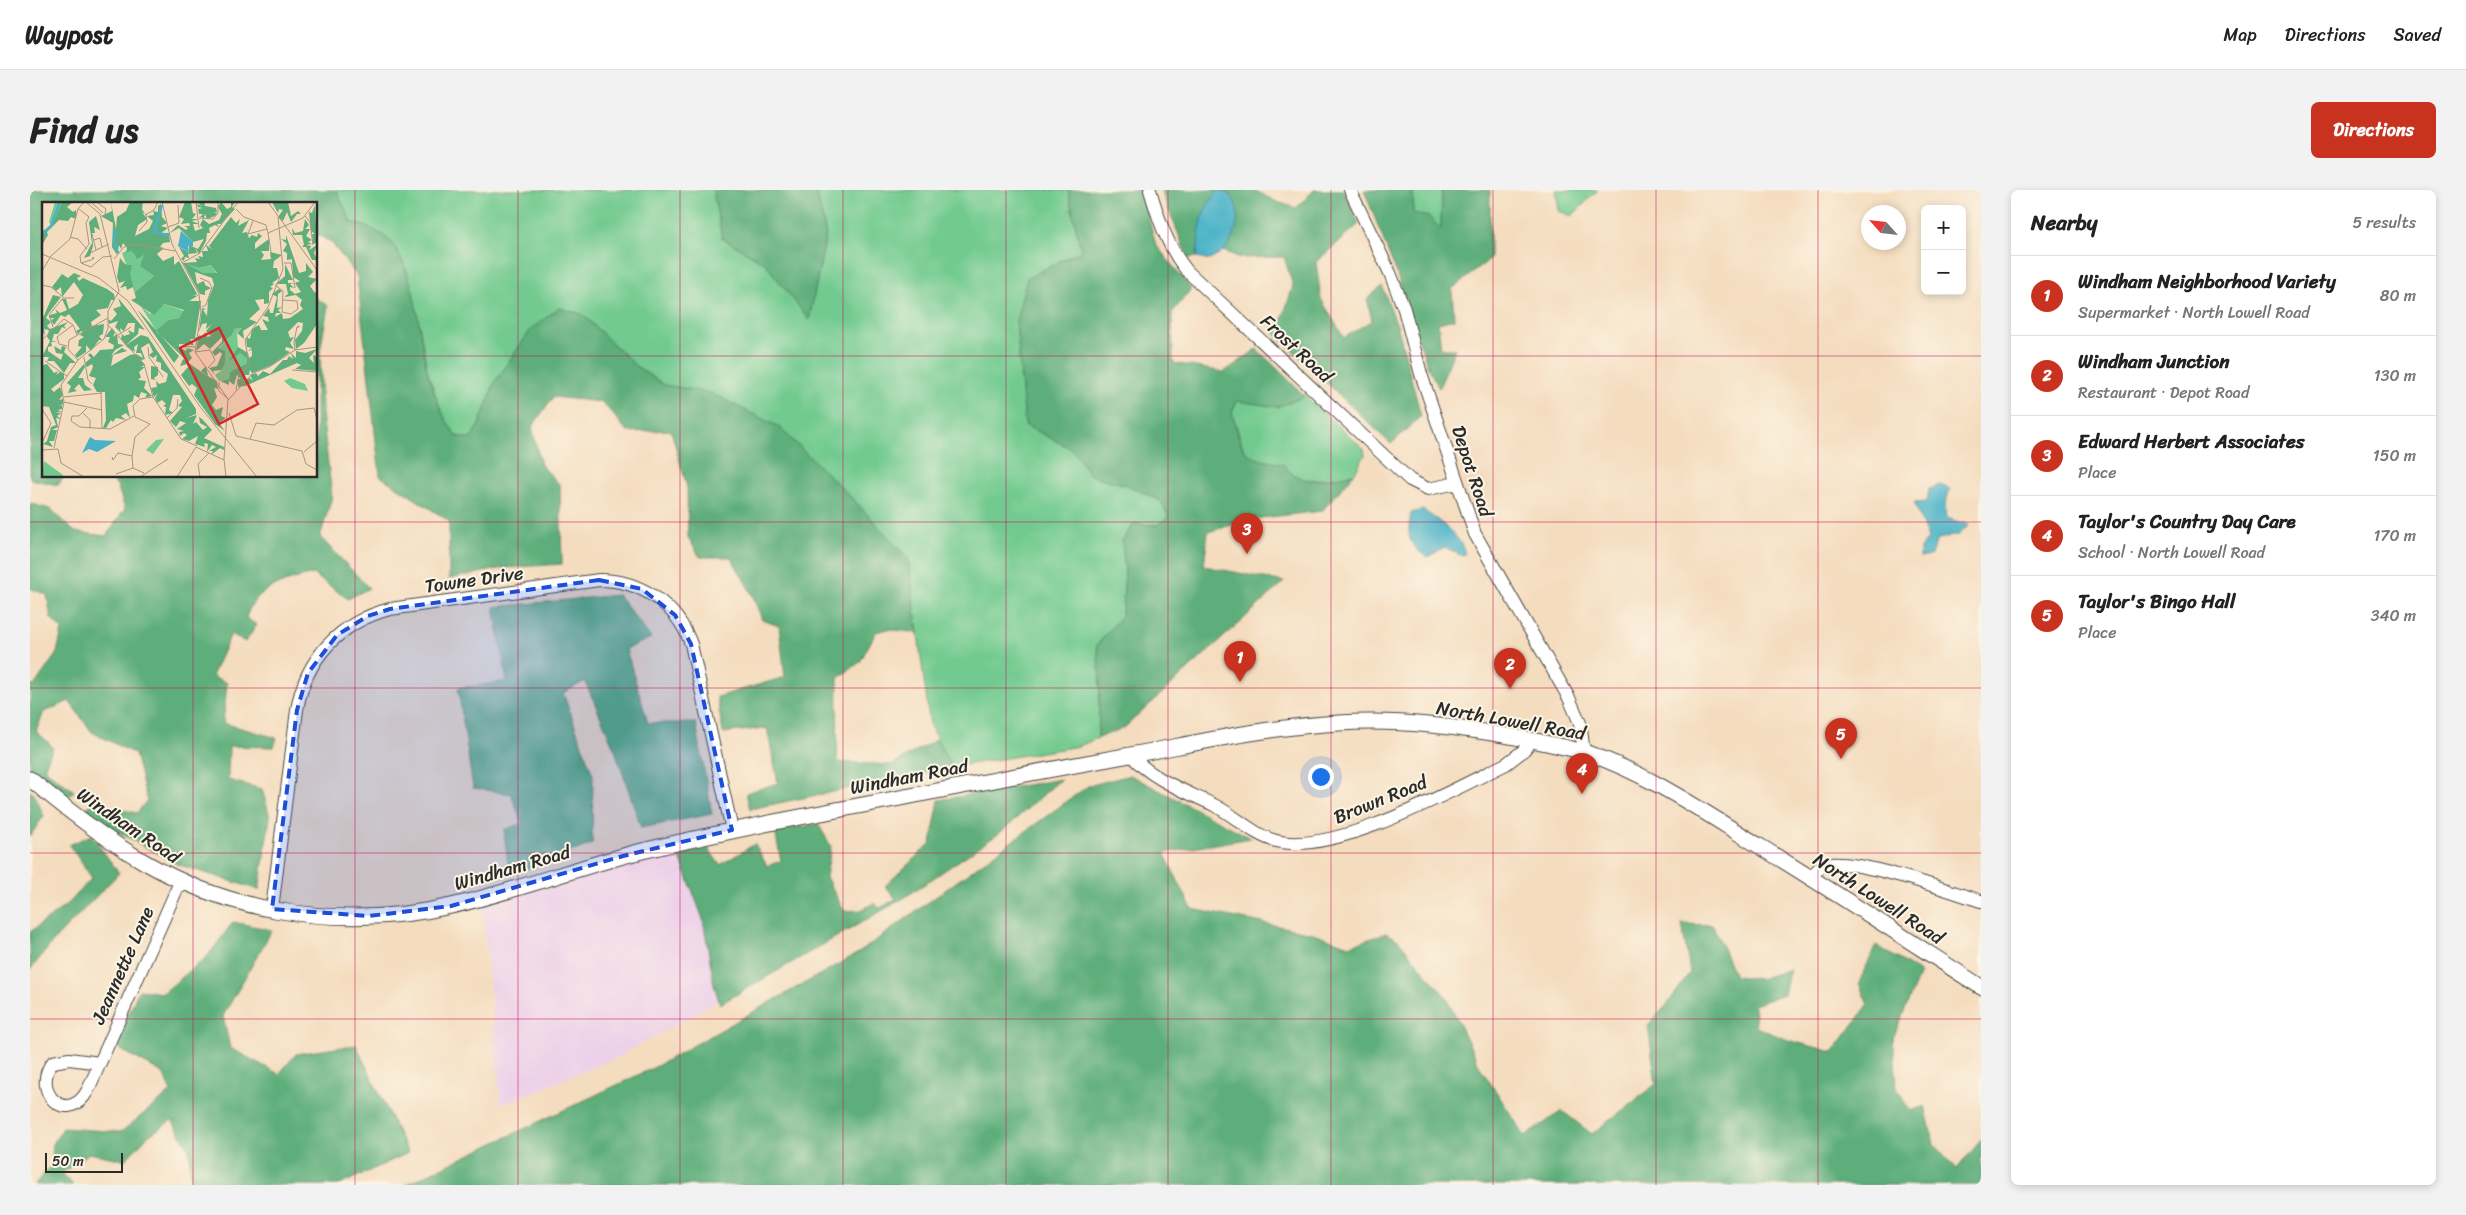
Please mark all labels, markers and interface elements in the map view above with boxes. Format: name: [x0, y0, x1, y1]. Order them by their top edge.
text: Waypost: [25, 14, 113, 56]
text: Map: [2224, 19, 2257, 51]
text: Directions: [2285, 19, 2366, 51]
text: Saved: [2394, 19, 2441, 51]
text: Find us: [30, 99, 138, 161]
button: Directions: [2311, 102, 2436, 158]
inset map: [42, 202, 318, 478]
text: Nearby: [2031, 204, 2097, 242]
north arrow: [1861, 205, 1906, 250]
map controls: [1921, 205, 1966, 295]
button: +: [1921, 205, 1966, 250]
text: 5 results: [2352, 208, 2416, 237]
button: −: [1921, 250, 1966, 295]
text: Windham Neighborhood Variety: [2078, 265, 2336, 298]
text: 1: [2044, 281, 2050, 310]
text: 80 m: [2380, 281, 2416, 310]
text: Supermarket · North Lowell Road: [2078, 298, 2310, 327]
street label: Frost Road: [1253, 306, 1342, 392]
text: Windham Junction: [2078, 345, 2229, 378]
text: 2: [2042, 361, 2052, 390]
text: 130 m: [2374, 361, 2416, 390]
text: Restaurant · Depot Road: [2078, 378, 2249, 407]
street label: Depot Road: [1442, 421, 1503, 523]
text: Edward Herbert Associates: [2078, 425, 2304, 458]
text: 3: [2043, 441, 2051, 470]
text: 150 m: [2373, 441, 2416, 470]
text: Place: [2078, 458, 2117, 487]
text: Taylor's Country Day Care: [2078, 505, 2296, 538]
pin: 3: [1231, 513, 1263, 554]
text: 4: [2042, 521, 2052, 550]
text: 170 m: [2373, 521, 2416, 550]
text: School · North Lowell Road: [2078, 538, 2265, 567]
street label: Towne Drive: [422, 556, 526, 603]
text: Taylor's Bingo Hall: [2078, 585, 2235, 618]
text: 5: [2042, 601, 2052, 630]
text: 340 m: [2371, 601, 2416, 630]
text: Place: [2078, 618, 2117, 647]
pin: 1: [1224, 641, 1256, 682]
pin: 2: [1494, 648, 1526, 689]
street label: North Lowell Road: [1434, 691, 1590, 750]
pin: 5: [1825, 718, 1857, 759]
street label: Windham Road: [847, 749, 972, 804]
pin: 4: [1566, 753, 1598, 794]
your location: [1308, 764, 1334, 790]
street label: Brown Road: [1328, 765, 1434, 833]
street label: Windham Road: [70, 778, 188, 873]
street label: Windham Road: [450, 835, 575, 900]
street label: North Lowell Road: [1806, 843, 1953, 954]
street label: Jeannette Lane: [81, 901, 163, 1030]
text: 50 m: [52, 1149, 84, 1174]
scale bar: [45, 1150, 122, 1173]

